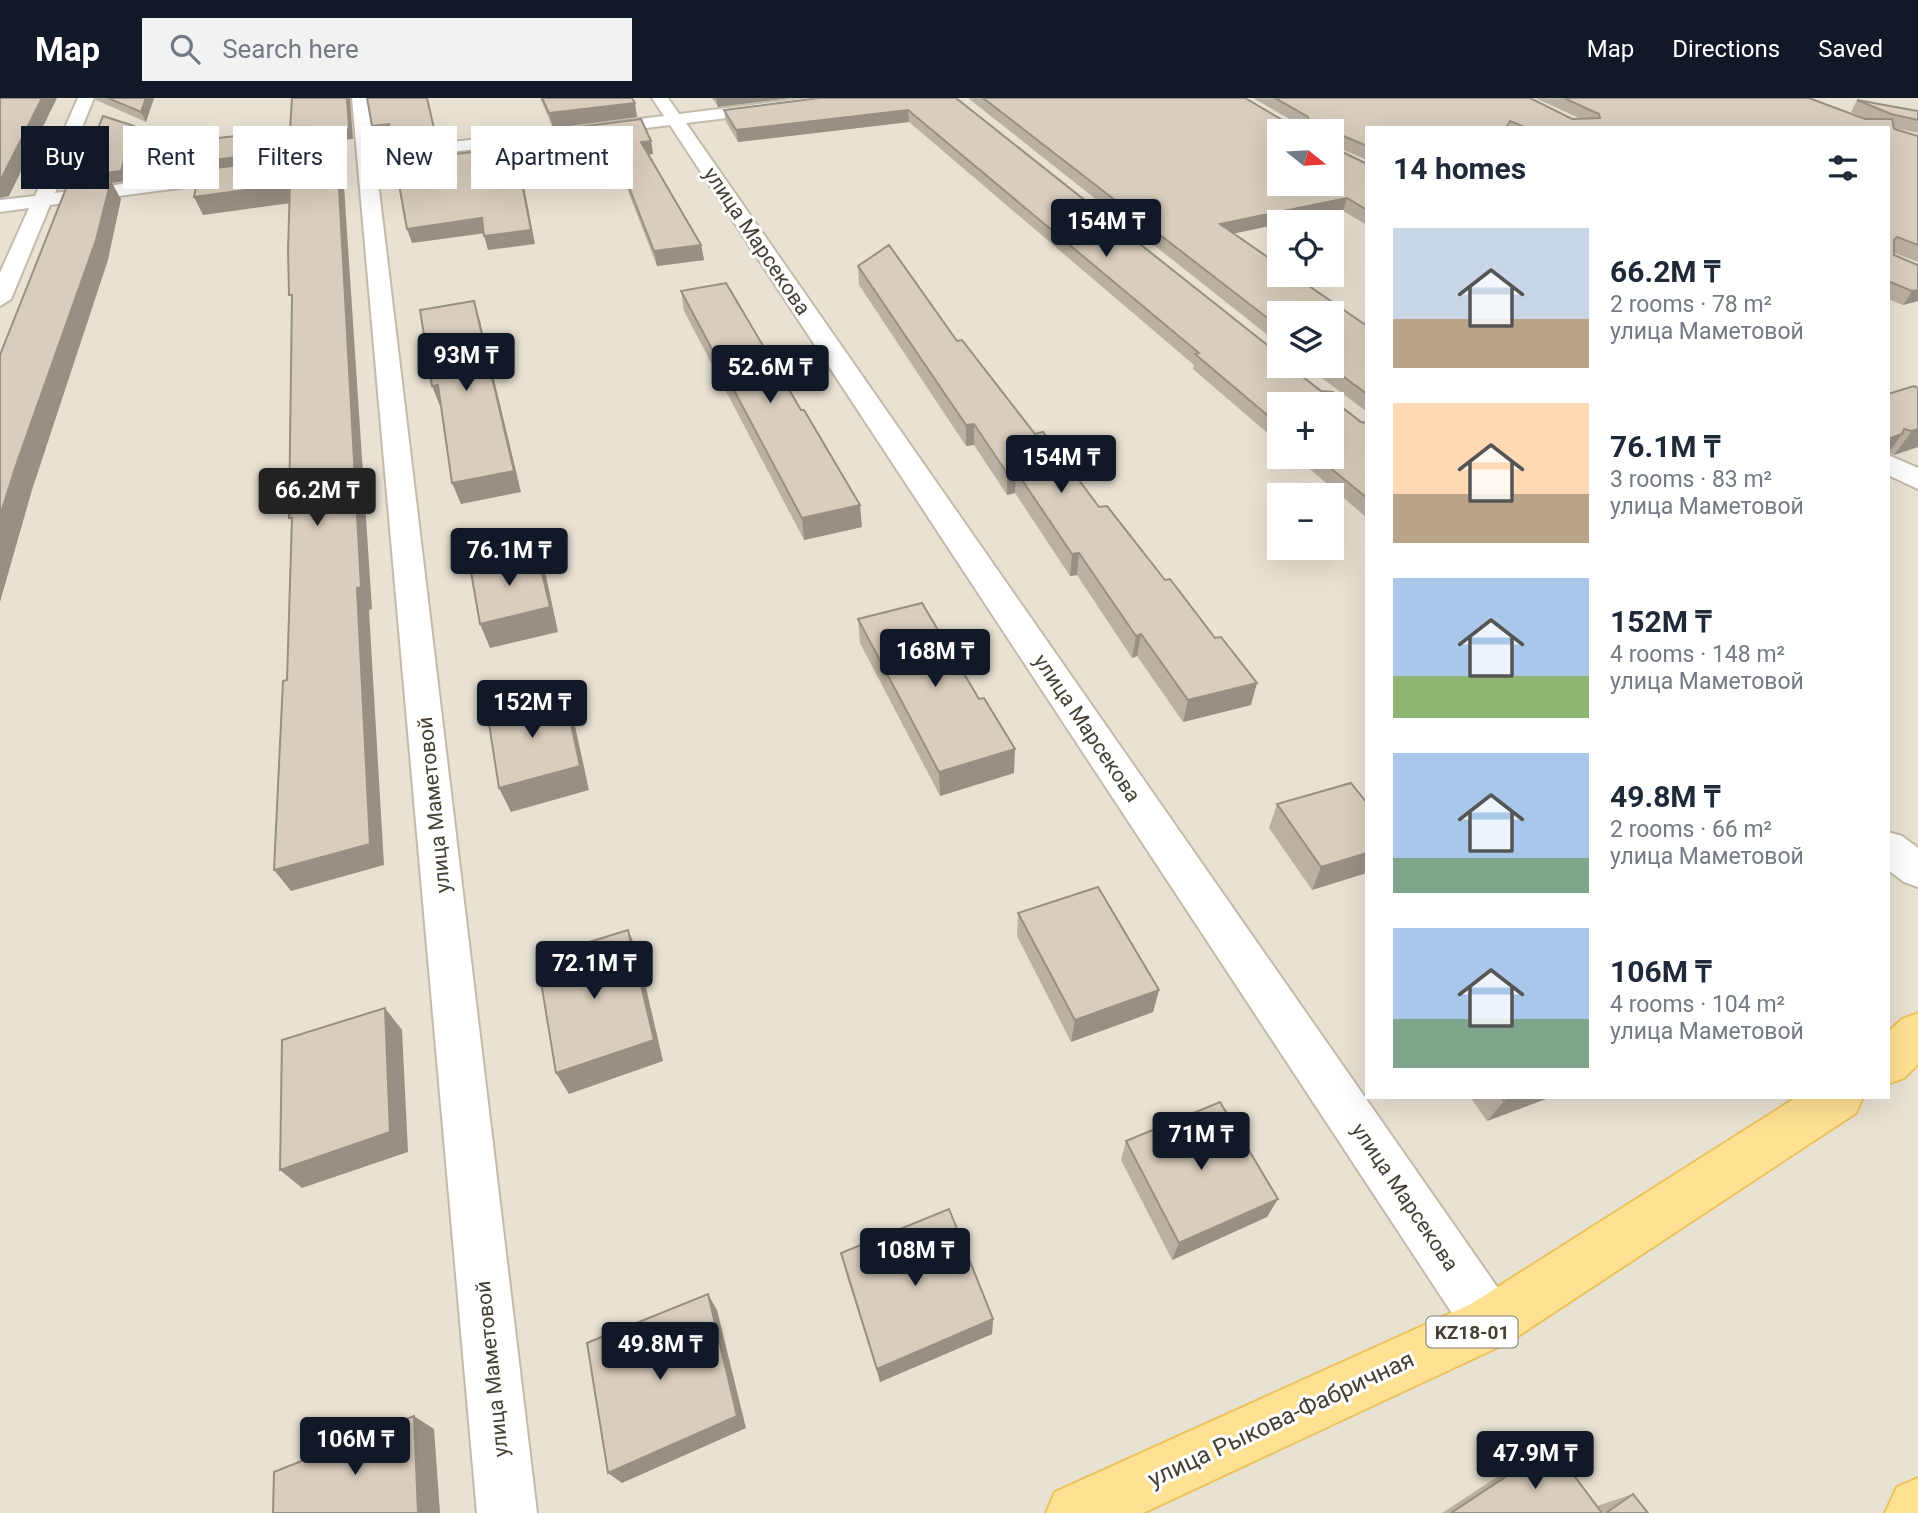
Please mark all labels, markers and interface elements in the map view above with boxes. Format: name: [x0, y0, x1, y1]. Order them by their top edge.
search box: [142, 18, 632, 81]
text: Map: [35, 30, 100, 69]
icon: search: [166, 30, 204, 68]
text: Search here: [222, 34, 359, 64]
text: Map: [1587, 35, 1634, 63]
text: Directions: [1672, 35, 1780, 63]
text: Saved: [1818, 35, 1883, 63]
north arrow: [1267, 119, 1344, 196]
map controls: [1267, 119, 1344, 560]
chip: Buy: [21, 126, 109, 189]
chip: Rent: [123, 126, 219, 189]
chip: Filters: [233, 126, 347, 189]
chip: New: [361, 126, 457, 189]
chip: Apartment: [471, 126, 633, 189]
icon: filters: [1824, 149, 1862, 187]
text: 14 homes: [1393, 151, 1526, 186]
street label: улица Марсекова: [699, 163, 815, 319]
pin: 154M ₸: [1049, 200, 1163, 259]
text: 154M ₸: [1067, 208, 1145, 235]
button: locate: [1267, 210, 1344, 287]
text: 66.2M ₸: [1610, 254, 1720, 289]
icon: home: [1449, 256, 1533, 340]
text: 2 rooms · 78 m²: [1610, 291, 1772, 318]
button: layers: [1267, 301, 1344, 378]
text: улица Маметовой: [1610, 318, 1804, 345]
pin: 93M ₸: [417, 334, 515, 393]
text: 93M ₸: [434, 342, 498, 369]
pin: 52.6M ₸: [705, 345, 835, 405]
text: 52.6M ₸: [728, 354, 812, 381]
button: +: [1267, 392, 1344, 469]
text: 76.1M ₸: [1610, 429, 1720, 464]
icon: home: [1449, 431, 1533, 515]
pin: 154M ₸: [1004, 436, 1118, 495]
text: 154M ₸: [1022, 444, 1100, 471]
text: 3 rooms · 83 m²: [1610, 466, 1772, 493]
pin: 66.2M ₸: [252, 468, 382, 528]
text: 66.2M ₸: [275, 477, 359, 504]
button: −: [1267, 483, 1344, 560]
text: улица Маметовой: [1610, 493, 1804, 520]
pin: 76.1M ₸: [444, 528, 574, 588]
text: 76.1M ₸: [467, 537, 551, 564]
text: 152M ₸: [1610, 604, 1712, 639]
icon: home: [1449, 606, 1533, 690]
pin: 168M ₸: [878, 630, 992, 689]
text: 168M ₸: [896, 638, 974, 665]
text: 4 rooms · 148 m²: [1610, 641, 1785, 668]
street label: улица Марсекова: [1029, 650, 1145, 806]
text: улица Маметовой: [1610, 668, 1804, 695]
pin: 152M ₸: [475, 680, 589, 740]
text: 152M ₸: [493, 689, 571, 716]
street label: улица Маметовой: [413, 716, 455, 894]
text: 49.8M ₸: [1610, 779, 1720, 814]
icon: home: [1449, 781, 1533, 865]
text: 2 rooms · 66 m²: [1610, 816, 1772, 843]
text: улица Маметовой: [1610, 843, 1804, 870]
pin: 72.1M ₸: [529, 942, 659, 1001]
text: 72.1M ₸: [552, 950, 636, 977]
text: 106M ₸: [1610, 954, 1712, 989]
icon: home: [1449, 956, 1533, 1040]
text: 4 rooms · 104 m²: [1610, 991, 1785, 1018]
text: улица Маметовой: [1610, 1018, 1804, 1045]
pin: 71M ₸: [1152, 1112, 1250, 1172]
street label: улица Марсекова: [1347, 1119, 1463, 1275]
text: 71M ₸: [1169, 1121, 1233, 1148]
pin: 108M ₸: [858, 1228, 972, 1288]
text: 108M ₸: [876, 1237, 954, 1264]
street label: улица Маметовой: [471, 1280, 513, 1458]
road number: KZ18-01: [1426, 1316, 1518, 1348]
pin: 49.8M ₸: [595, 1322, 725, 1382]
text: 49.8M ₸: [618, 1331, 702, 1358]
street label: улица Рыкова-Фабричная: [1143, 1345, 1419, 1493]
pin: 106M ₸: [298, 1418, 412, 1477]
text: 106M ₸: [316, 1426, 394, 1453]
pin: 47.9M ₸: [1470, 1432, 1600, 1491]
text: 47.9M ₸: [1493, 1440, 1577, 1467]

